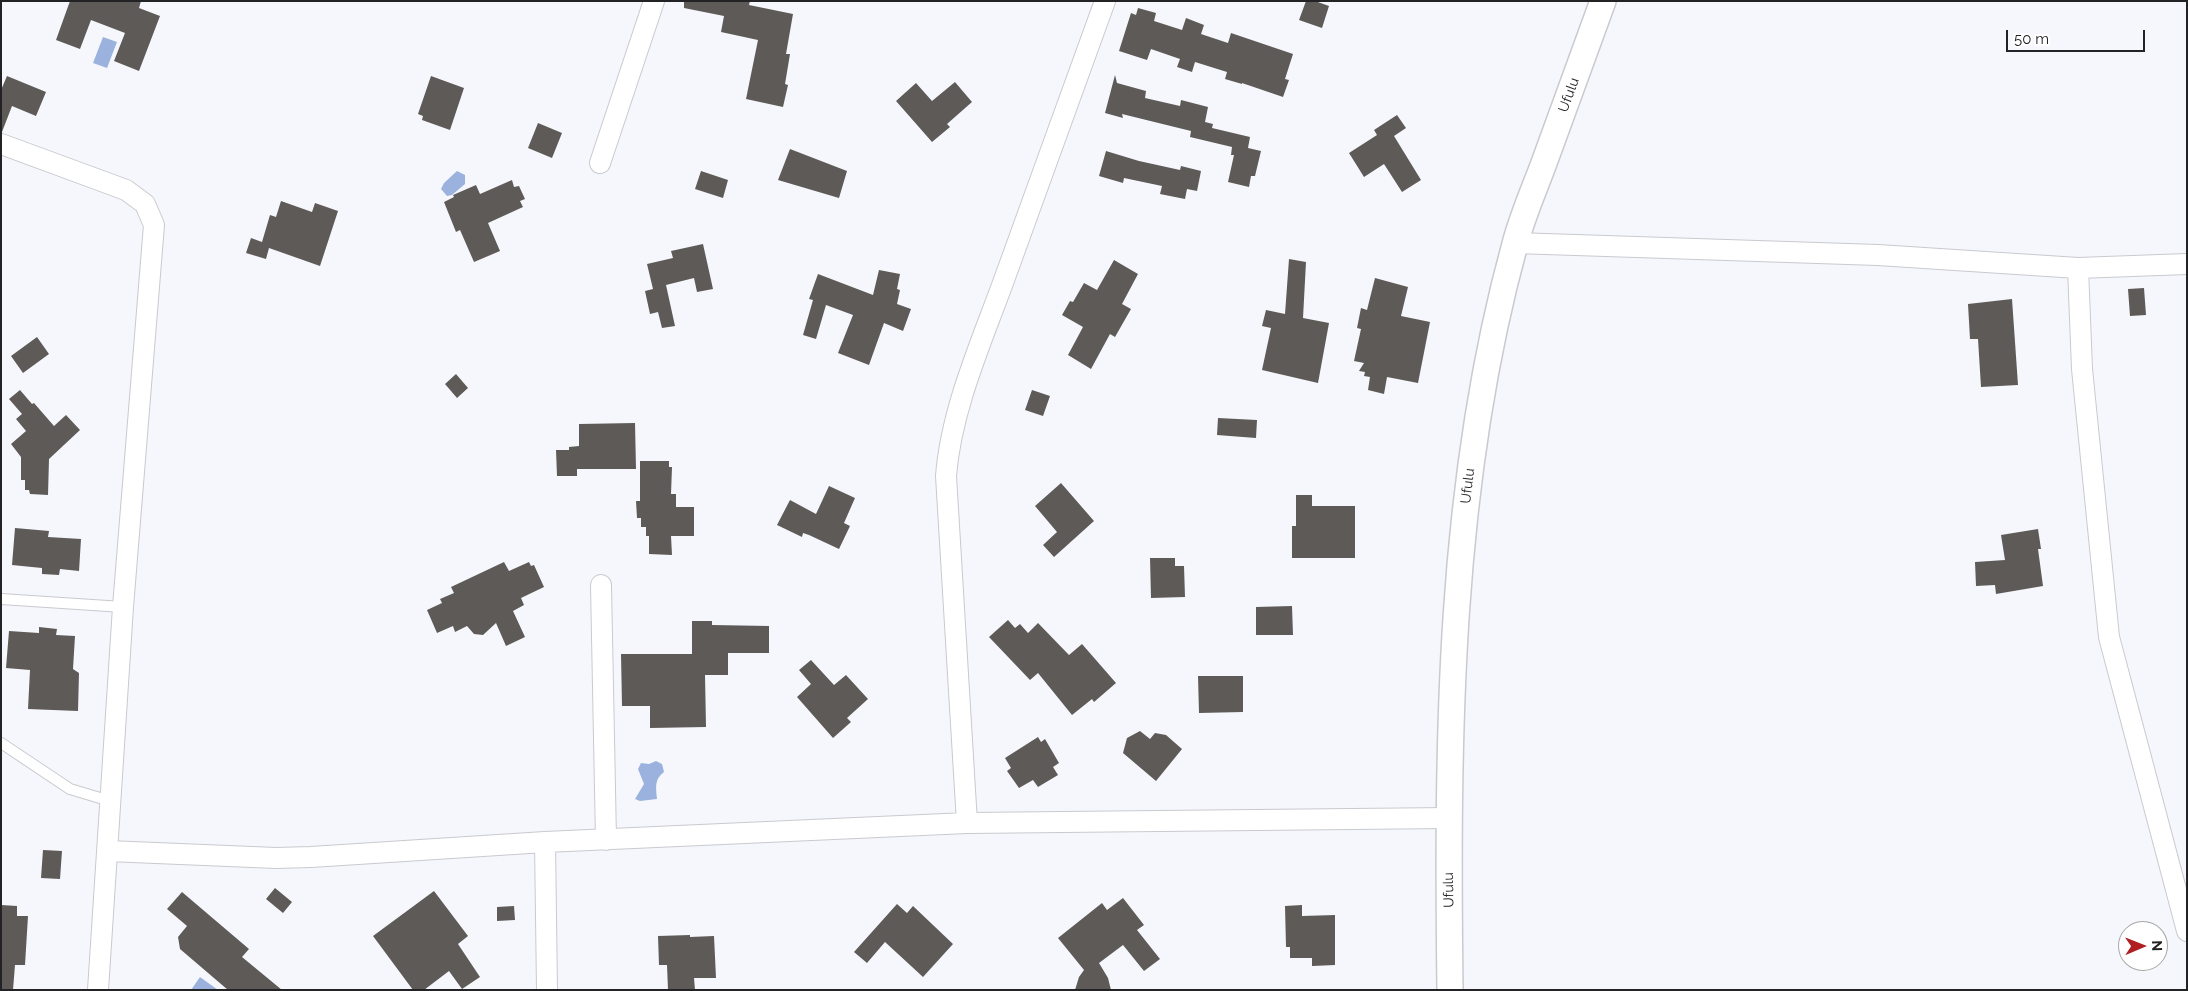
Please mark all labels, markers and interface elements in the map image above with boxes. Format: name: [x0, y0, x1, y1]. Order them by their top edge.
scale bar: [2008, 20, 2147, 52]
text: 50 m: [2014, 30, 2049, 48]
street label: Ufulu: [1555, 75, 1583, 115]
street label: Ufulu: [1457, 467, 1479, 505]
street label: Ufulu: [1440, 872, 1458, 908]
north arrow: [2118, 921, 2168, 971]
text: N: [2149, 940, 2165, 951]

